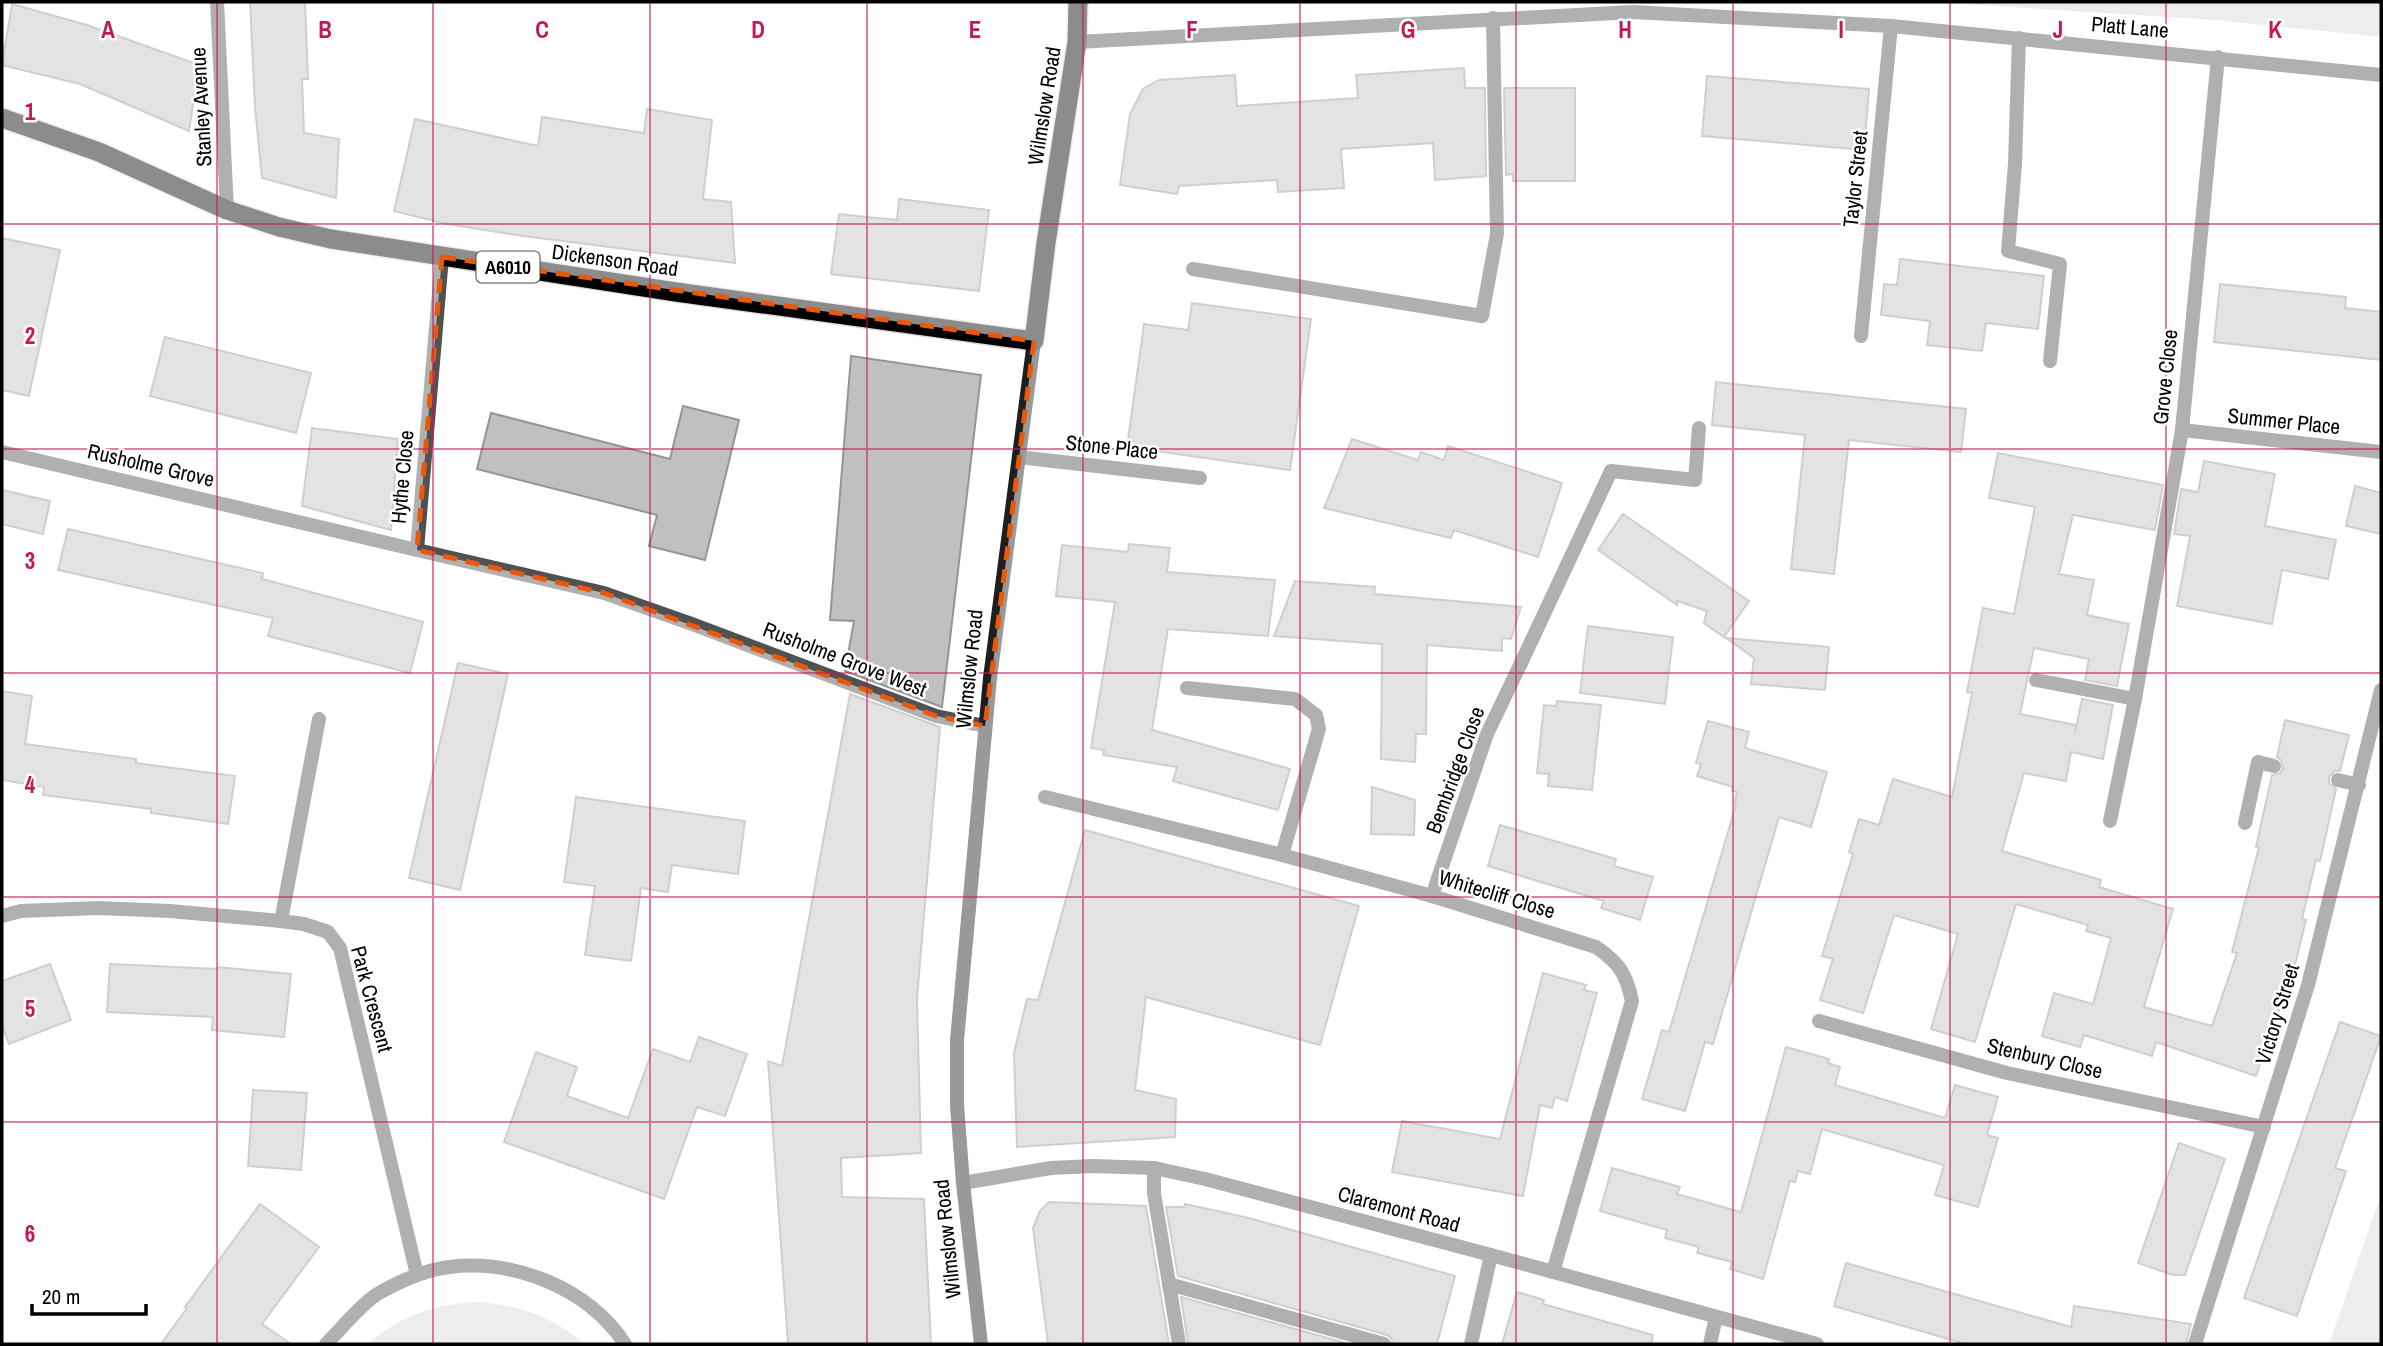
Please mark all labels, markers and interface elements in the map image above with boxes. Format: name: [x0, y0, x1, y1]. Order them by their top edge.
street label: Platt Lane: [2090, 9, 2170, 45]
text: A: [101, 14, 115, 45]
text: B: [318, 14, 332, 45]
text: C: [535, 14, 549, 45]
text: D: [751, 14, 765, 45]
text: E: [969, 14, 981, 45]
text: F: [1186, 14, 1198, 45]
text: G: [1401, 14, 1415, 45]
text: H: [1618, 14, 1632, 45]
text: I: [1838, 14, 1844, 45]
text: J: [2053, 14, 2063, 45]
text: K: [2268, 14, 2282, 45]
street label: Wilmslow Road: [1020, 45, 1068, 167]
street label: Stanley Avenue: [183, 47, 219, 167]
text: 1: [25, 96, 36, 127]
street label: Taylor Street: [1836, 129, 1875, 229]
street label: Dickenson Road: [550, 237, 680, 283]
road number: A6010: [476, 252, 540, 282]
text: 2: [25, 320, 35, 351]
street label: Grove Close: [2146, 328, 2184, 426]
street label: Summer Place: [2226, 401, 2342, 441]
street label: Stone Place: [1064, 428, 1160, 466]
street label: Hythe Close: [383, 429, 421, 525]
street label: Rusholme Grove: [85, 436, 217, 494]
text: 3: [25, 545, 35, 576]
street label: Wilmslow Road: [948, 608, 990, 730]
street label: Rusholme Grove West: [759, 614, 931, 704]
street label: Bembridge Close: [1419, 703, 1491, 837]
text: 4: [25, 769, 36, 800]
street label: Whitecliff Close: [1435, 863, 1559, 925]
street label: Park Crescent: [344, 943, 400, 1056]
street label: Victory Street: [2248, 960, 2306, 1068]
text: 5: [25, 993, 35, 1024]
street label: Stenbury Close: [1984, 1031, 2106, 1085]
street label: Wilmslow Road: [926, 1178, 968, 1300]
street label: Claremont Road: [1335, 1179, 1463, 1239]
text: 6: [25, 1218, 35, 1249]
scale bar: [32, 1272, 145, 1316]
text: 20 m: [42, 1282, 80, 1311]

